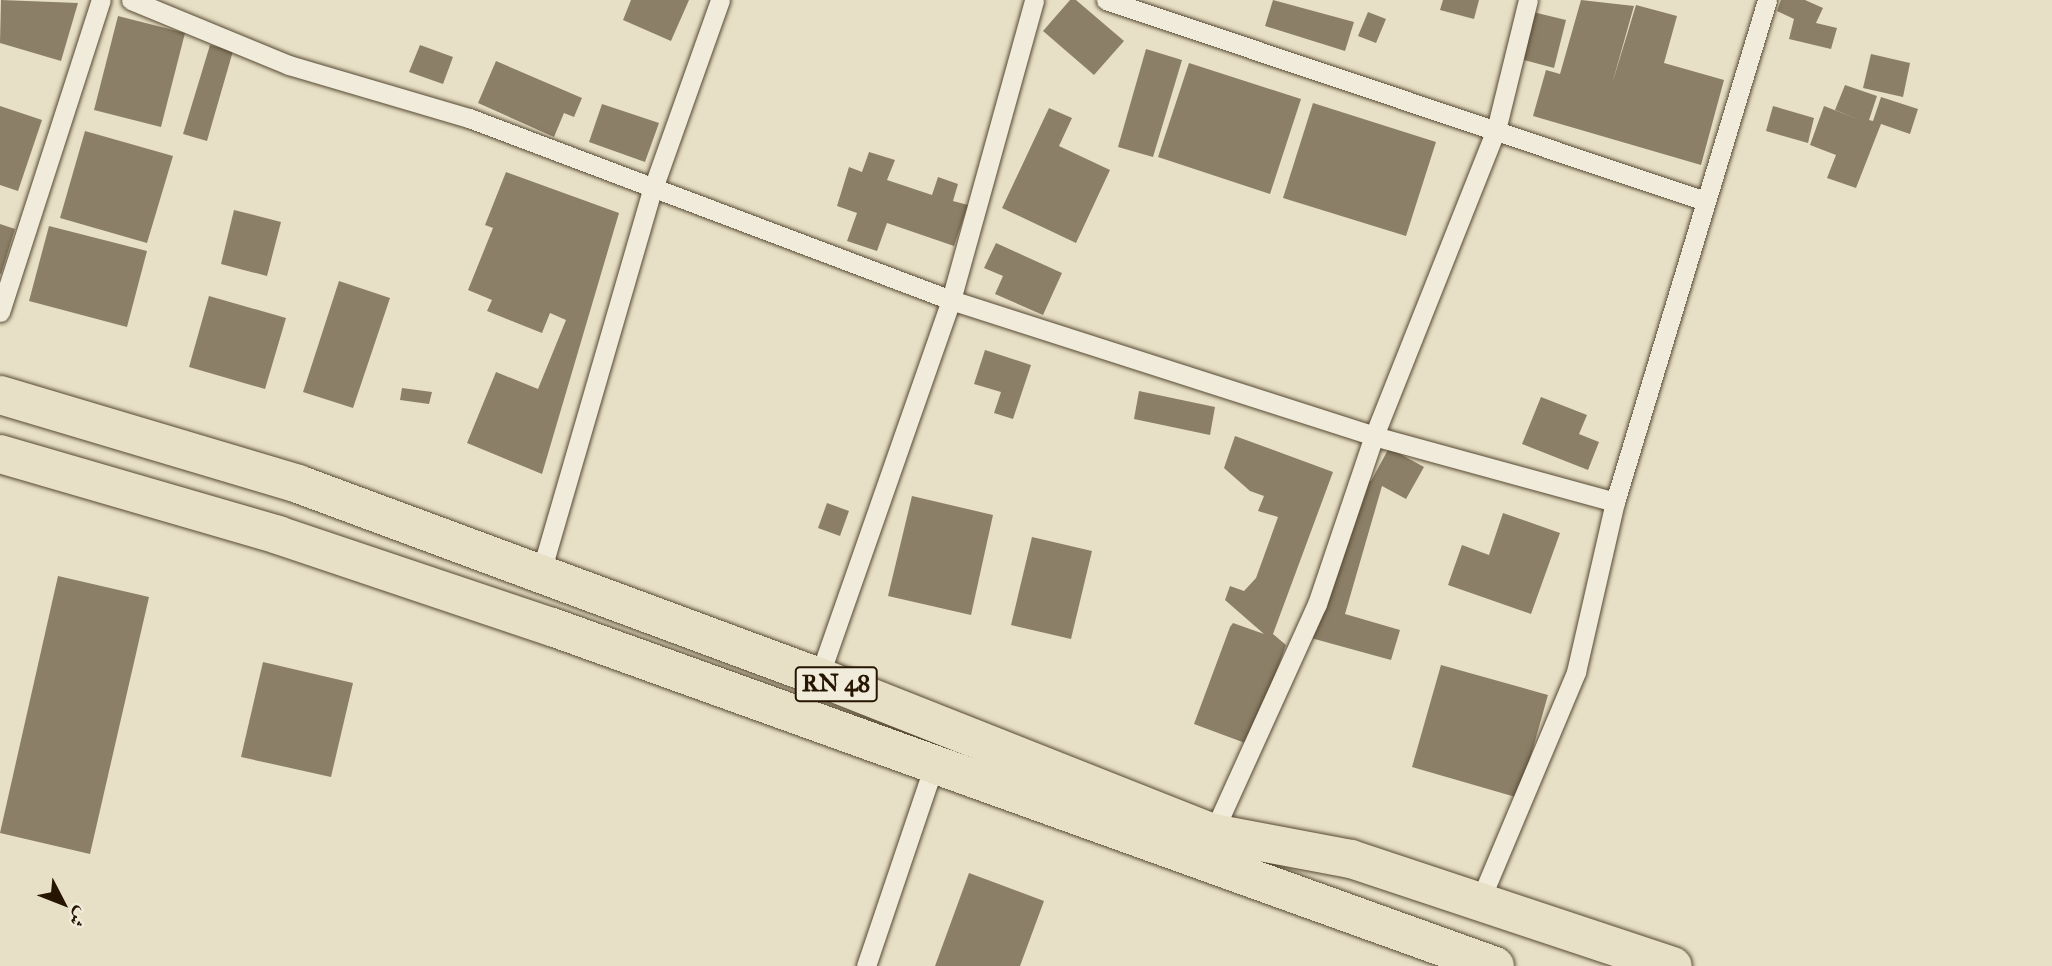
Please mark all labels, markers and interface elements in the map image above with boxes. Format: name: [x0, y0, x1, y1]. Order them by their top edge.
road number: RN 48: [794, 664, 878, 704]
north arrow: [28, 868, 98, 938]
text: ش: [64, 903, 94, 932]

